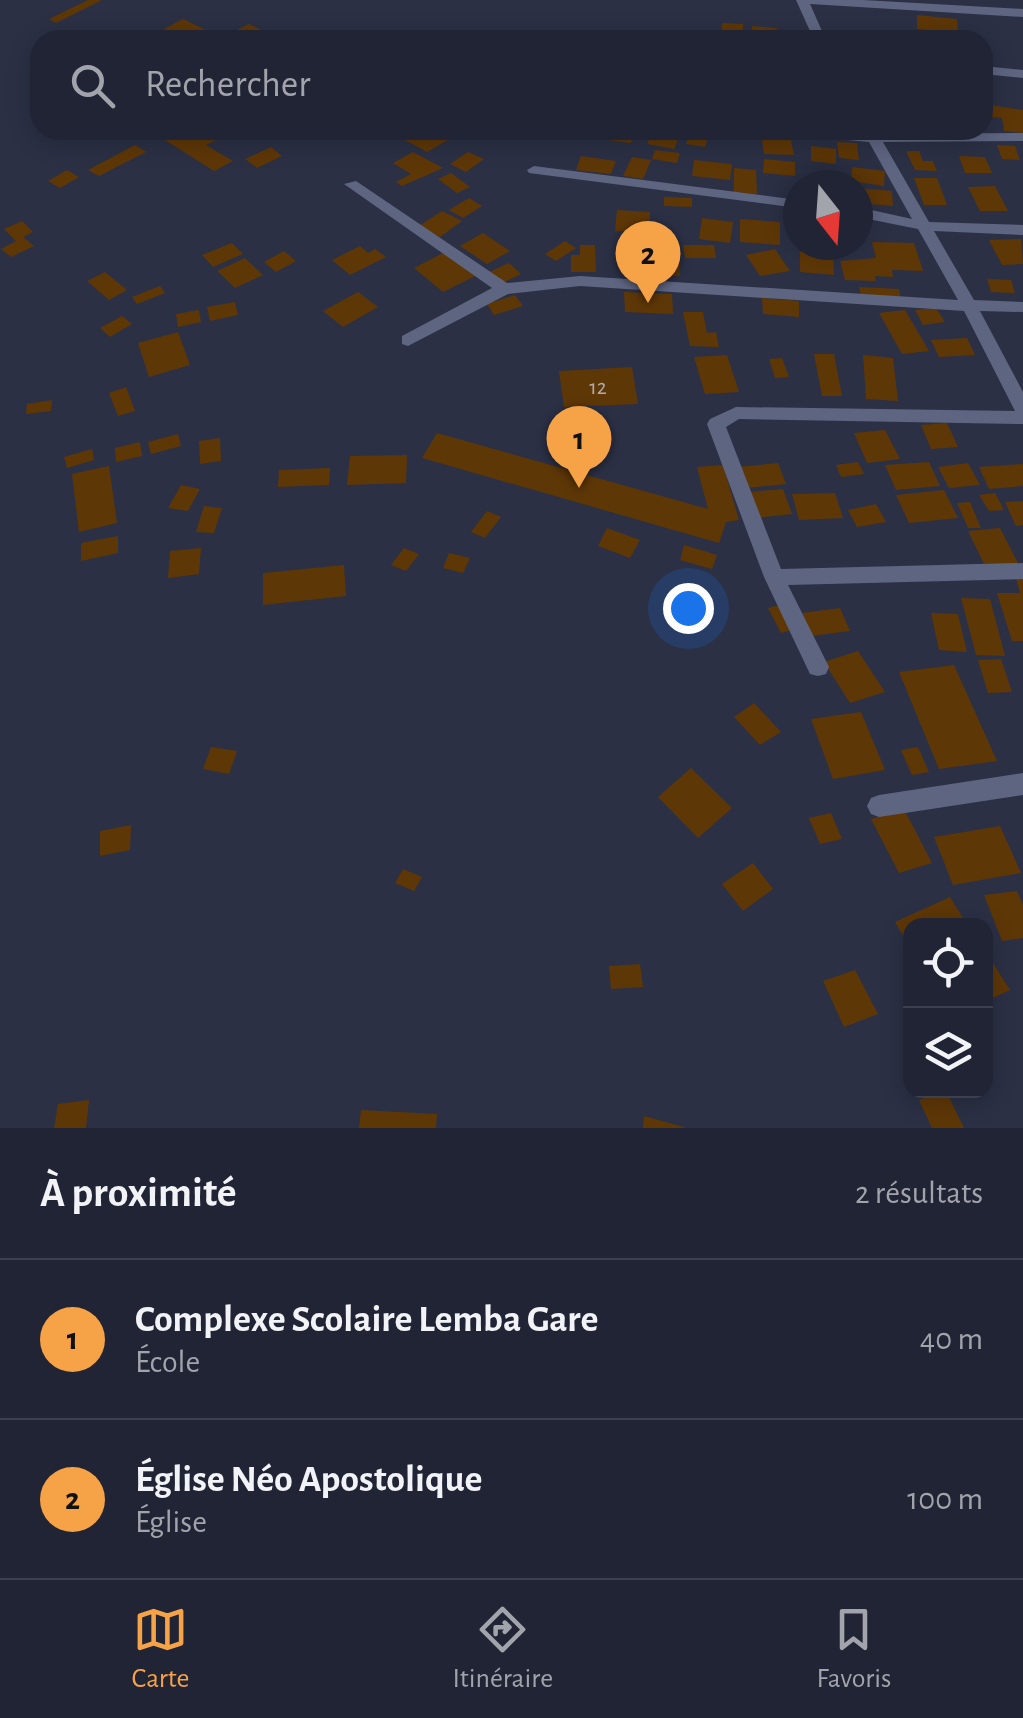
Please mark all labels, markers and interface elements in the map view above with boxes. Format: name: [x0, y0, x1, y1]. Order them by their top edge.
search box: [30, 30, 993, 140]
icon: search: [65, 58, 120, 113]
text: Rechercher: [145, 66, 311, 104]
north arrow: [783, 170, 873, 260]
pin: 2: [616, 220, 680, 303]
house number: 12: [589, 376, 607, 398]
pin: 1: [546, 406, 612, 488]
your location: [663, 583, 714, 634]
map controls: [903, 918, 993, 1098]
button: locate: [903, 918, 993, 1008]
button: layers: [903, 1008, 993, 1098]
text: À proximité: [40, 1172, 237, 1214]
text: 2 résultats: [855, 1177, 983, 1209]
text: Complexe Scolaire Lemba Gare: [135, 1301, 599, 1339]
text: 1: [67, 1323, 78, 1355]
text: 40 m: [920, 1323, 983, 1355]
text: École: [135, 1346, 200, 1378]
text: Église Néo Apostolique: [135, 1461, 482, 1499]
text: 2: [65, 1483, 80, 1515]
text: 100 m: [907, 1483, 983, 1515]
text: Église: [135, 1506, 207, 1538]
tab: Carte: [132, 1602, 189, 1696]
tab: Itinéraire: [453, 1602, 553, 1696]
tab: Favoris: [816, 1602, 891, 1696]

